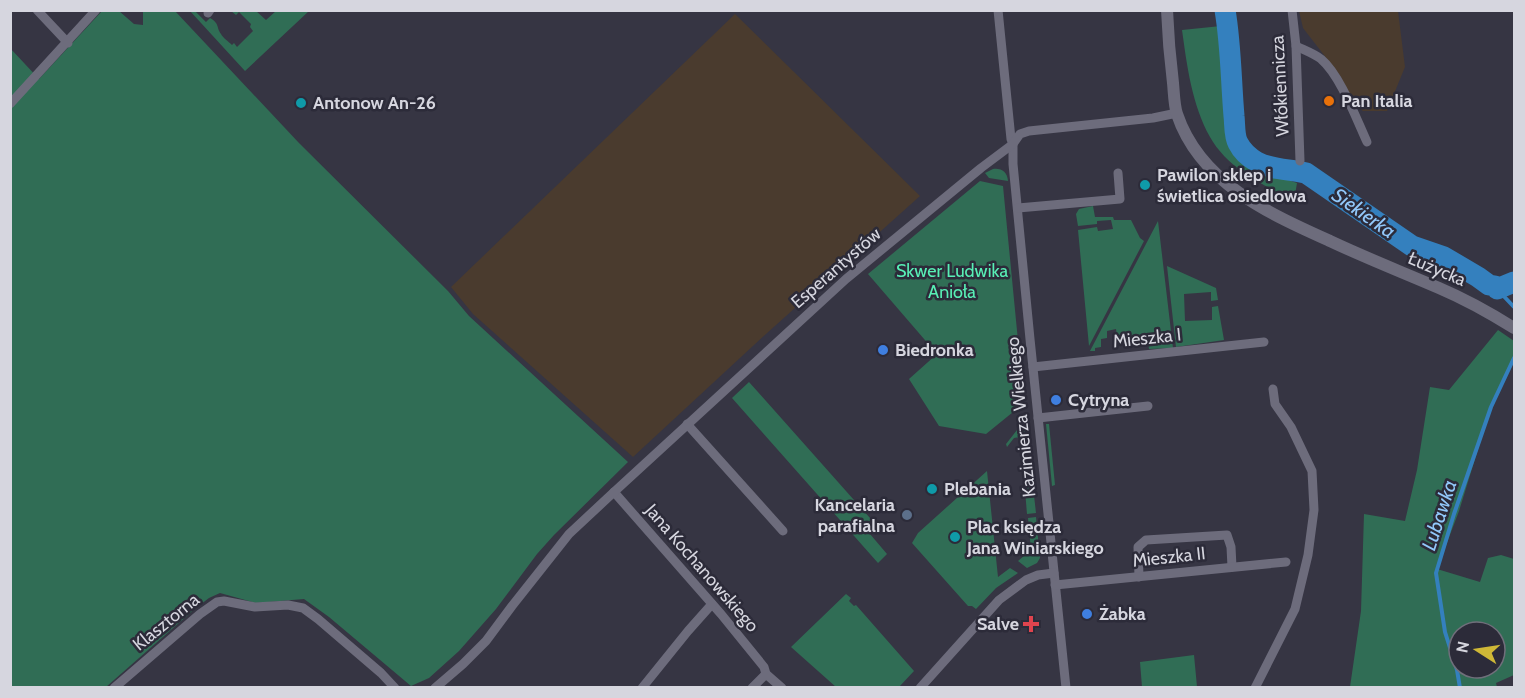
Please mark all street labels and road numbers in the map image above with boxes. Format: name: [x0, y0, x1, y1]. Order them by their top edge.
street label: Włókiennicza: [1266, 34, 1294, 137]
street label: Esperantystów: [786, 223, 886, 313]
street label: Łużycka: [1405, 247, 1470, 291]
street label: Mieszka I: [1112, 323, 1182, 353]
street label: Kazimierza Wielkiego: [1002, 336, 1040, 498]
street label: Jana Kochanowskiego: [640, 499, 764, 636]
street label: Mieszka II: [1131, 542, 1207, 572]
street label: Klasztorna: [128, 588, 204, 656]

